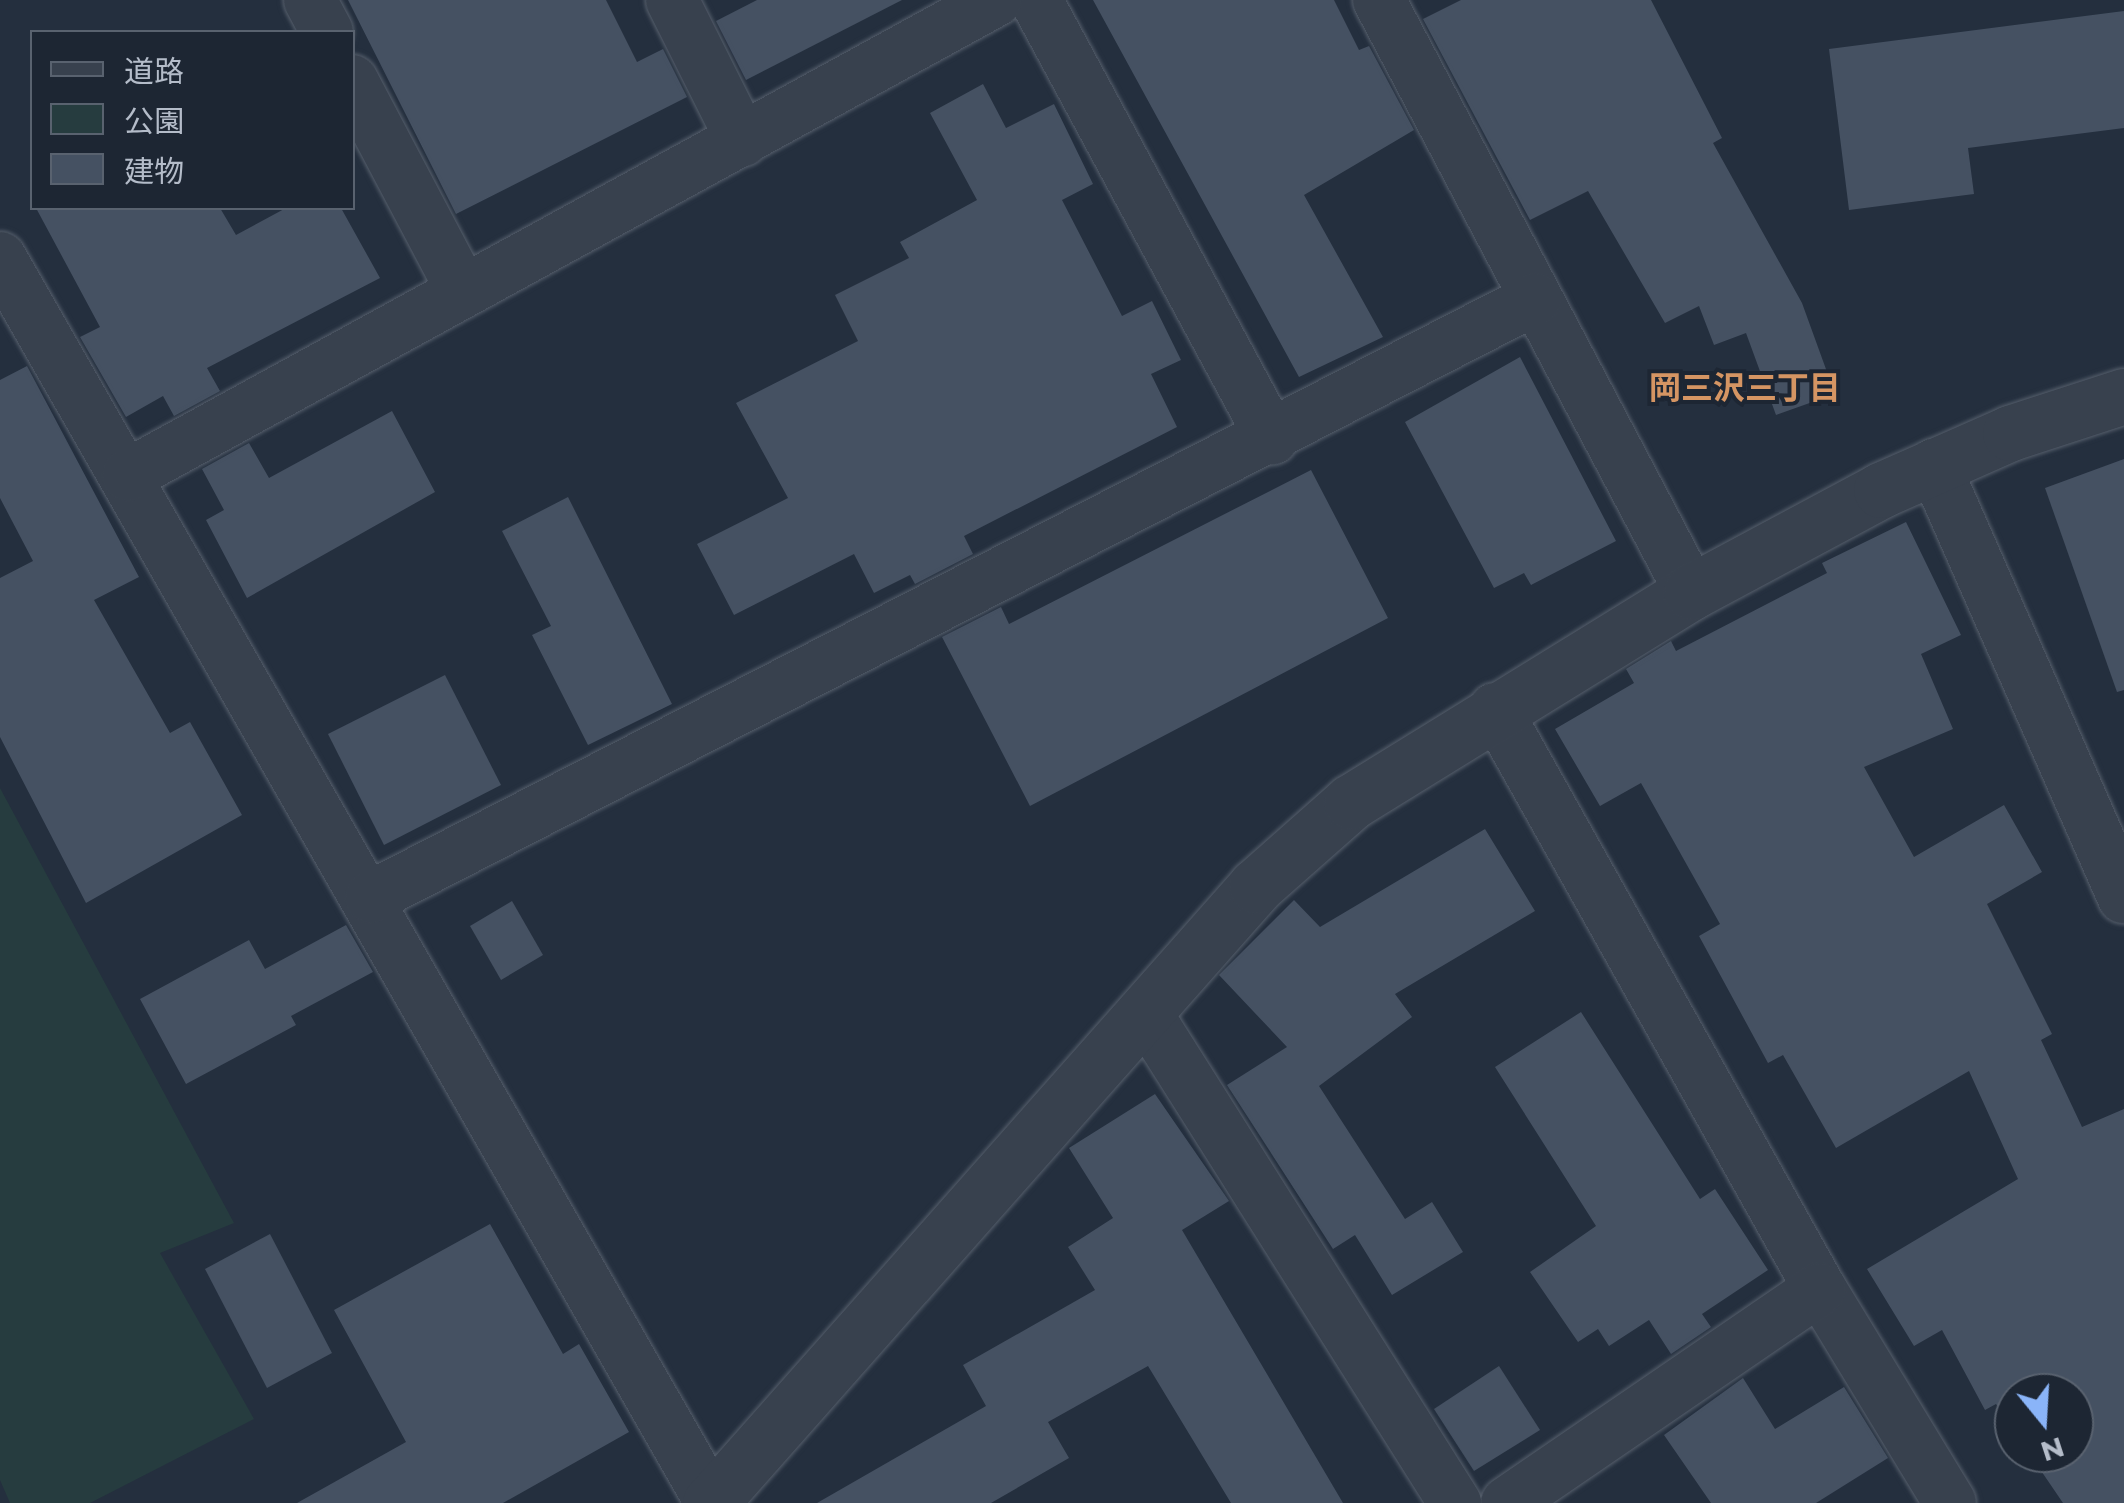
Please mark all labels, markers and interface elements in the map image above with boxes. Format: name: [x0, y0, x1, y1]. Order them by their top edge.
legend: [30, 30, 355, 210]
text: 道路: [124, 53, 184, 90]
text: 公園: [124, 103, 184, 140]
text: 建物: [124, 153, 184, 190]
district label: 岡三沢三丁目: [1649, 369, 1841, 407]
north arrow: [1994, 1373, 2094, 1473]
text: N: [2037, 1430, 2069, 1469]

